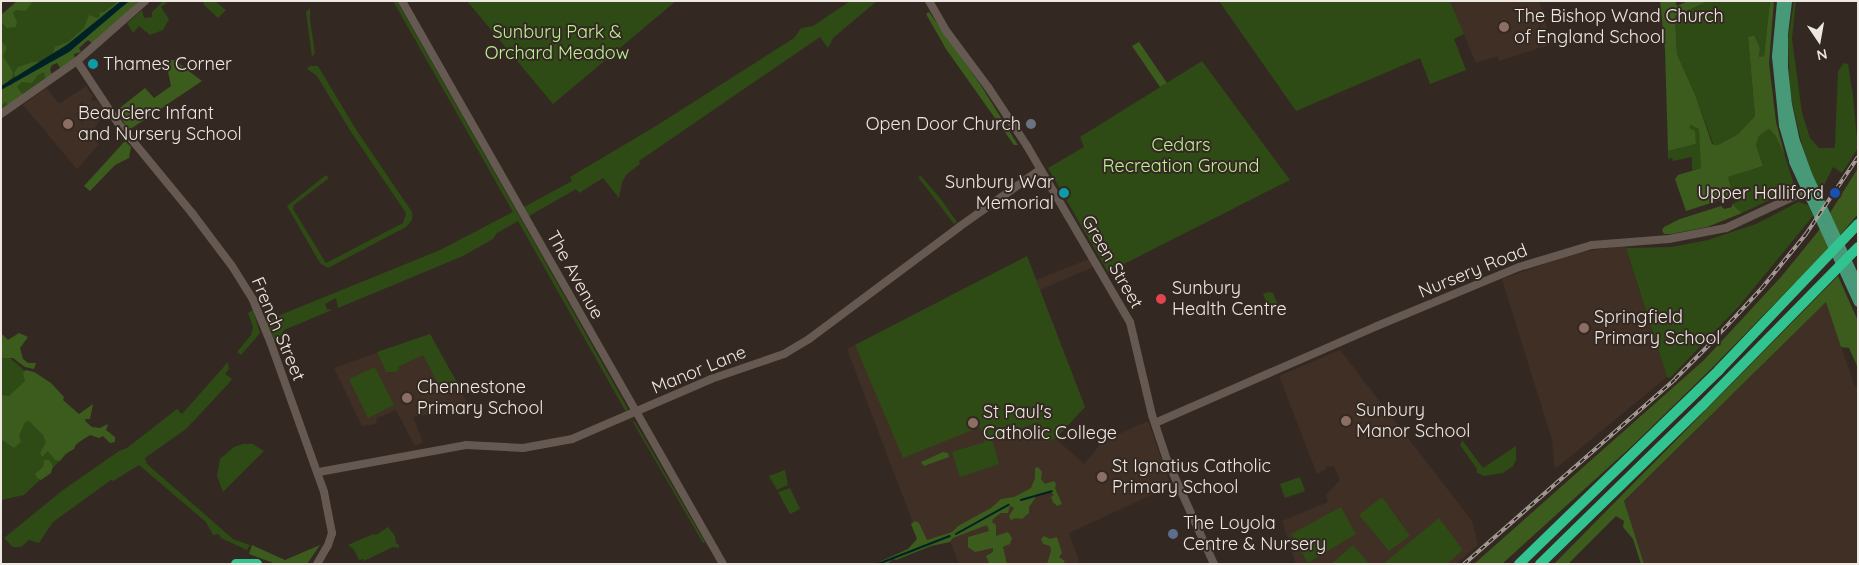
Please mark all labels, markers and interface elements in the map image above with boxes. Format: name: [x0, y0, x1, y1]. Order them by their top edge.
place label: The Bishop Wand Church of England School: [1514, 6, 1724, 48]
north arrow: [1794, 15, 1844, 65]
marker: The Bishop Wand Church of England School: [1498, 21, 1510, 33]
park label: Sunbury Park & Orchard Meadow: [485, 22, 629, 64]
text: N: [1815, 45, 1829, 65]
place label: Thames Corner: [103, 53, 232, 75]
marker: Thames Corner: [87, 58, 99, 70]
place label: Beauclerc Infant and Nursery School: [78, 103, 242, 146]
place label: Open Door Church: [866, 113, 1021, 135]
marker: Beauclerc Infant and Nursery School: [62, 118, 74, 130]
marker: Open Door Church: [1025, 118, 1037, 130]
park label: Cedars Recreation Ground: [1103, 135, 1259, 178]
place label: Sunbury War Memorial: [945, 172, 1054, 214]
place label: Upper Halliford: [1697, 182, 1824, 204]
marker: Upper Halliford: [1828, 186, 1842, 200]
marker: Sunbury War Memorial: [1058, 187, 1070, 199]
street label: Green Street: [1077, 212, 1147, 312]
street label: The Avenue: [542, 227, 608, 323]
street label: Nursery Road: [1415, 239, 1531, 303]
street label: French Street: [246, 274, 310, 384]
place label: Sunbury Health Centre: [1172, 278, 1287, 320]
marker: Sunbury Health Centre: [1154, 292, 1168, 306]
place label: Springfield Primary School: [1594, 307, 1720, 350]
marker: Springfield Primary School: [1578, 322, 1590, 334]
street label: Manor Lane: [649, 341, 749, 399]
place label: Chennestone Primary School: [417, 377, 543, 419]
marker: Chennestone Primary School: [401, 392, 413, 404]
place label: Sunbury Manor School: [1356, 400, 1470, 442]
place label: St Paul's Catholic College: [983, 402, 1117, 444]
marker: Sunbury Manor School: [1340, 415, 1352, 427]
marker: St Paul's Catholic College: [967, 417, 979, 429]
place label: St Ignatius Catholic Primary School: [1112, 456, 1271, 498]
marker: St Ignatius Catholic Primary School: [1096, 471, 1108, 483]
place label: The Loyola Centre & Nursery: [1183, 513, 1326, 556]
marker: The Loyola Centre & Nursery: [1167, 528, 1179, 540]

